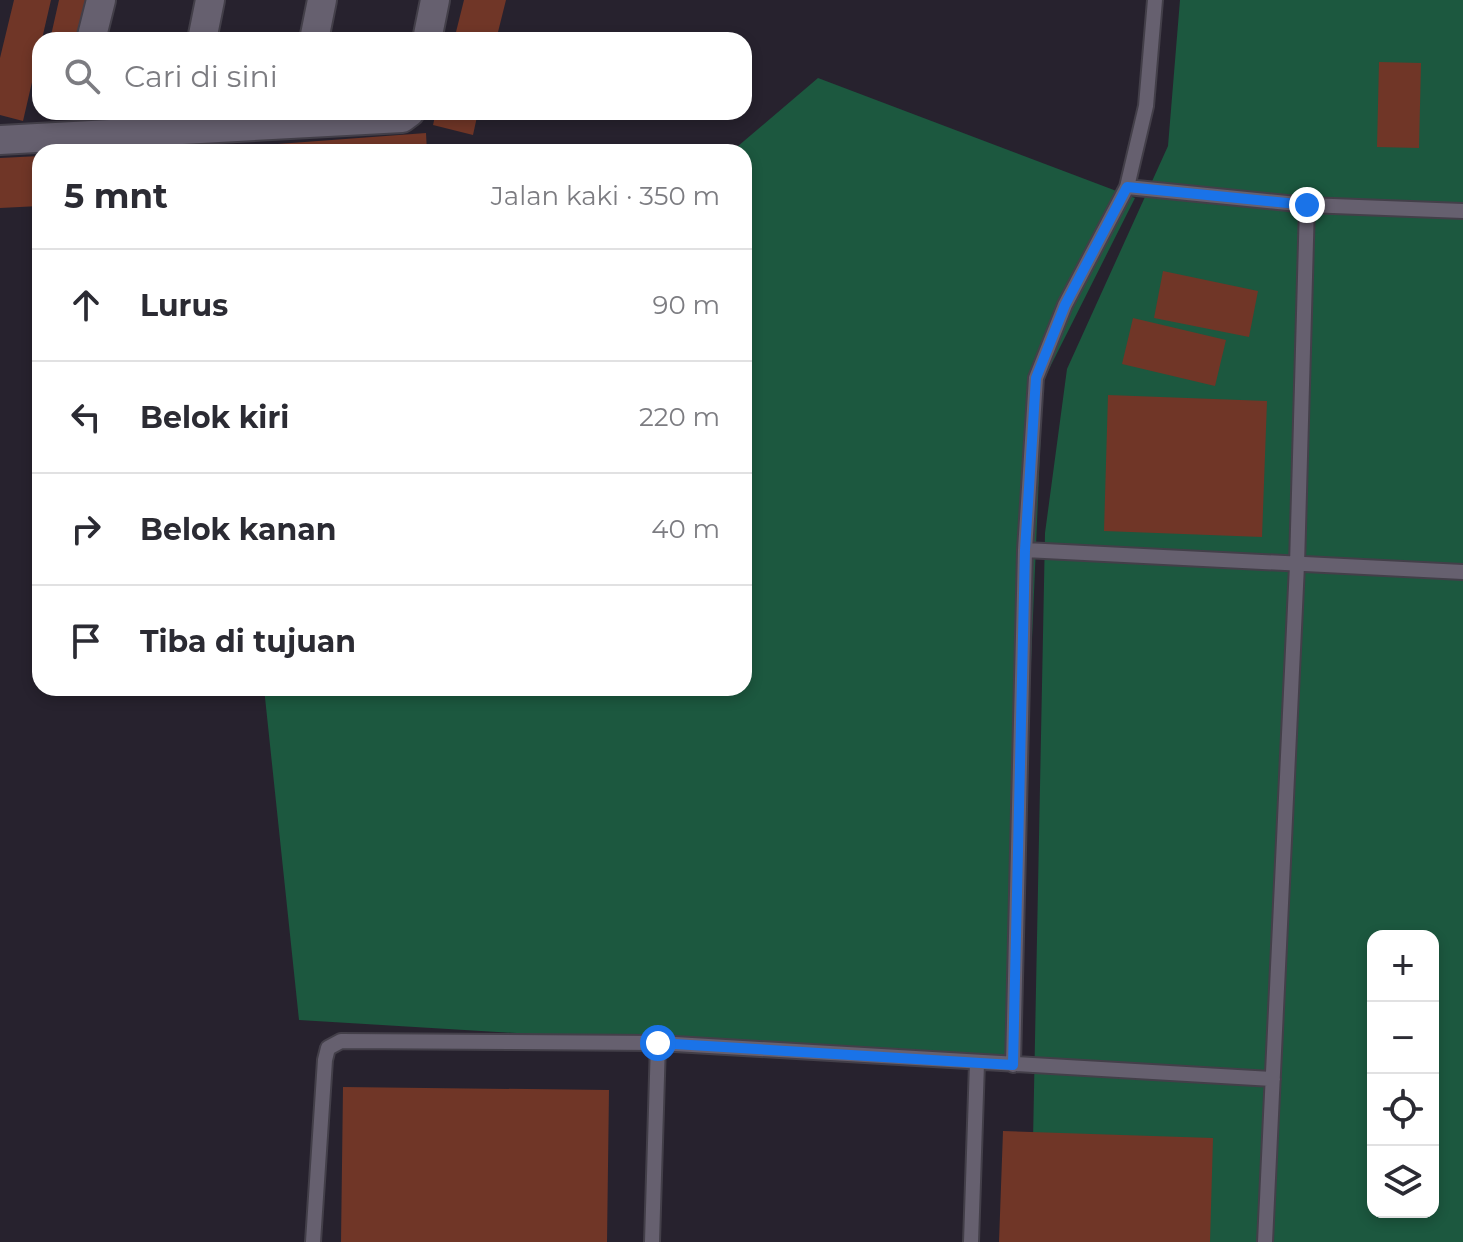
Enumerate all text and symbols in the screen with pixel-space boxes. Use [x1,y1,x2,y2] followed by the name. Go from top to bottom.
[32,32,752,120] search box
[60,54,104,98] icon: search
[124,58,278,95] text: Cari di sini
[64,175,168,217] text: 5 mnt
[491,180,720,212] text: Jalan kaki · 350 m
[1289,187,1325,223] route end
[64,283,108,327] icon: ahead
[140,287,228,324] text: Lurus
[653,289,720,321] text: 90 m
[64,395,108,439] icon: left
[140,399,289,436] text: Belok kiri
[639,401,720,433] text: 220 m
[64,507,108,551] icon: right
[140,511,337,548] text: Belok kanan
[651,513,720,545] text: 40 m
[64,619,108,663] icon: arrive
[140,623,356,660] text: Tiba di tujuan
[1367,930,1439,1218] map controls
[1367,930,1439,1002] button: +
[1367,1002,1439,1074] button: −
[640,1025,676,1061] route start
[1367,1074,1439,1146] button: locate
[1367,1146,1439,1218] button: layers

